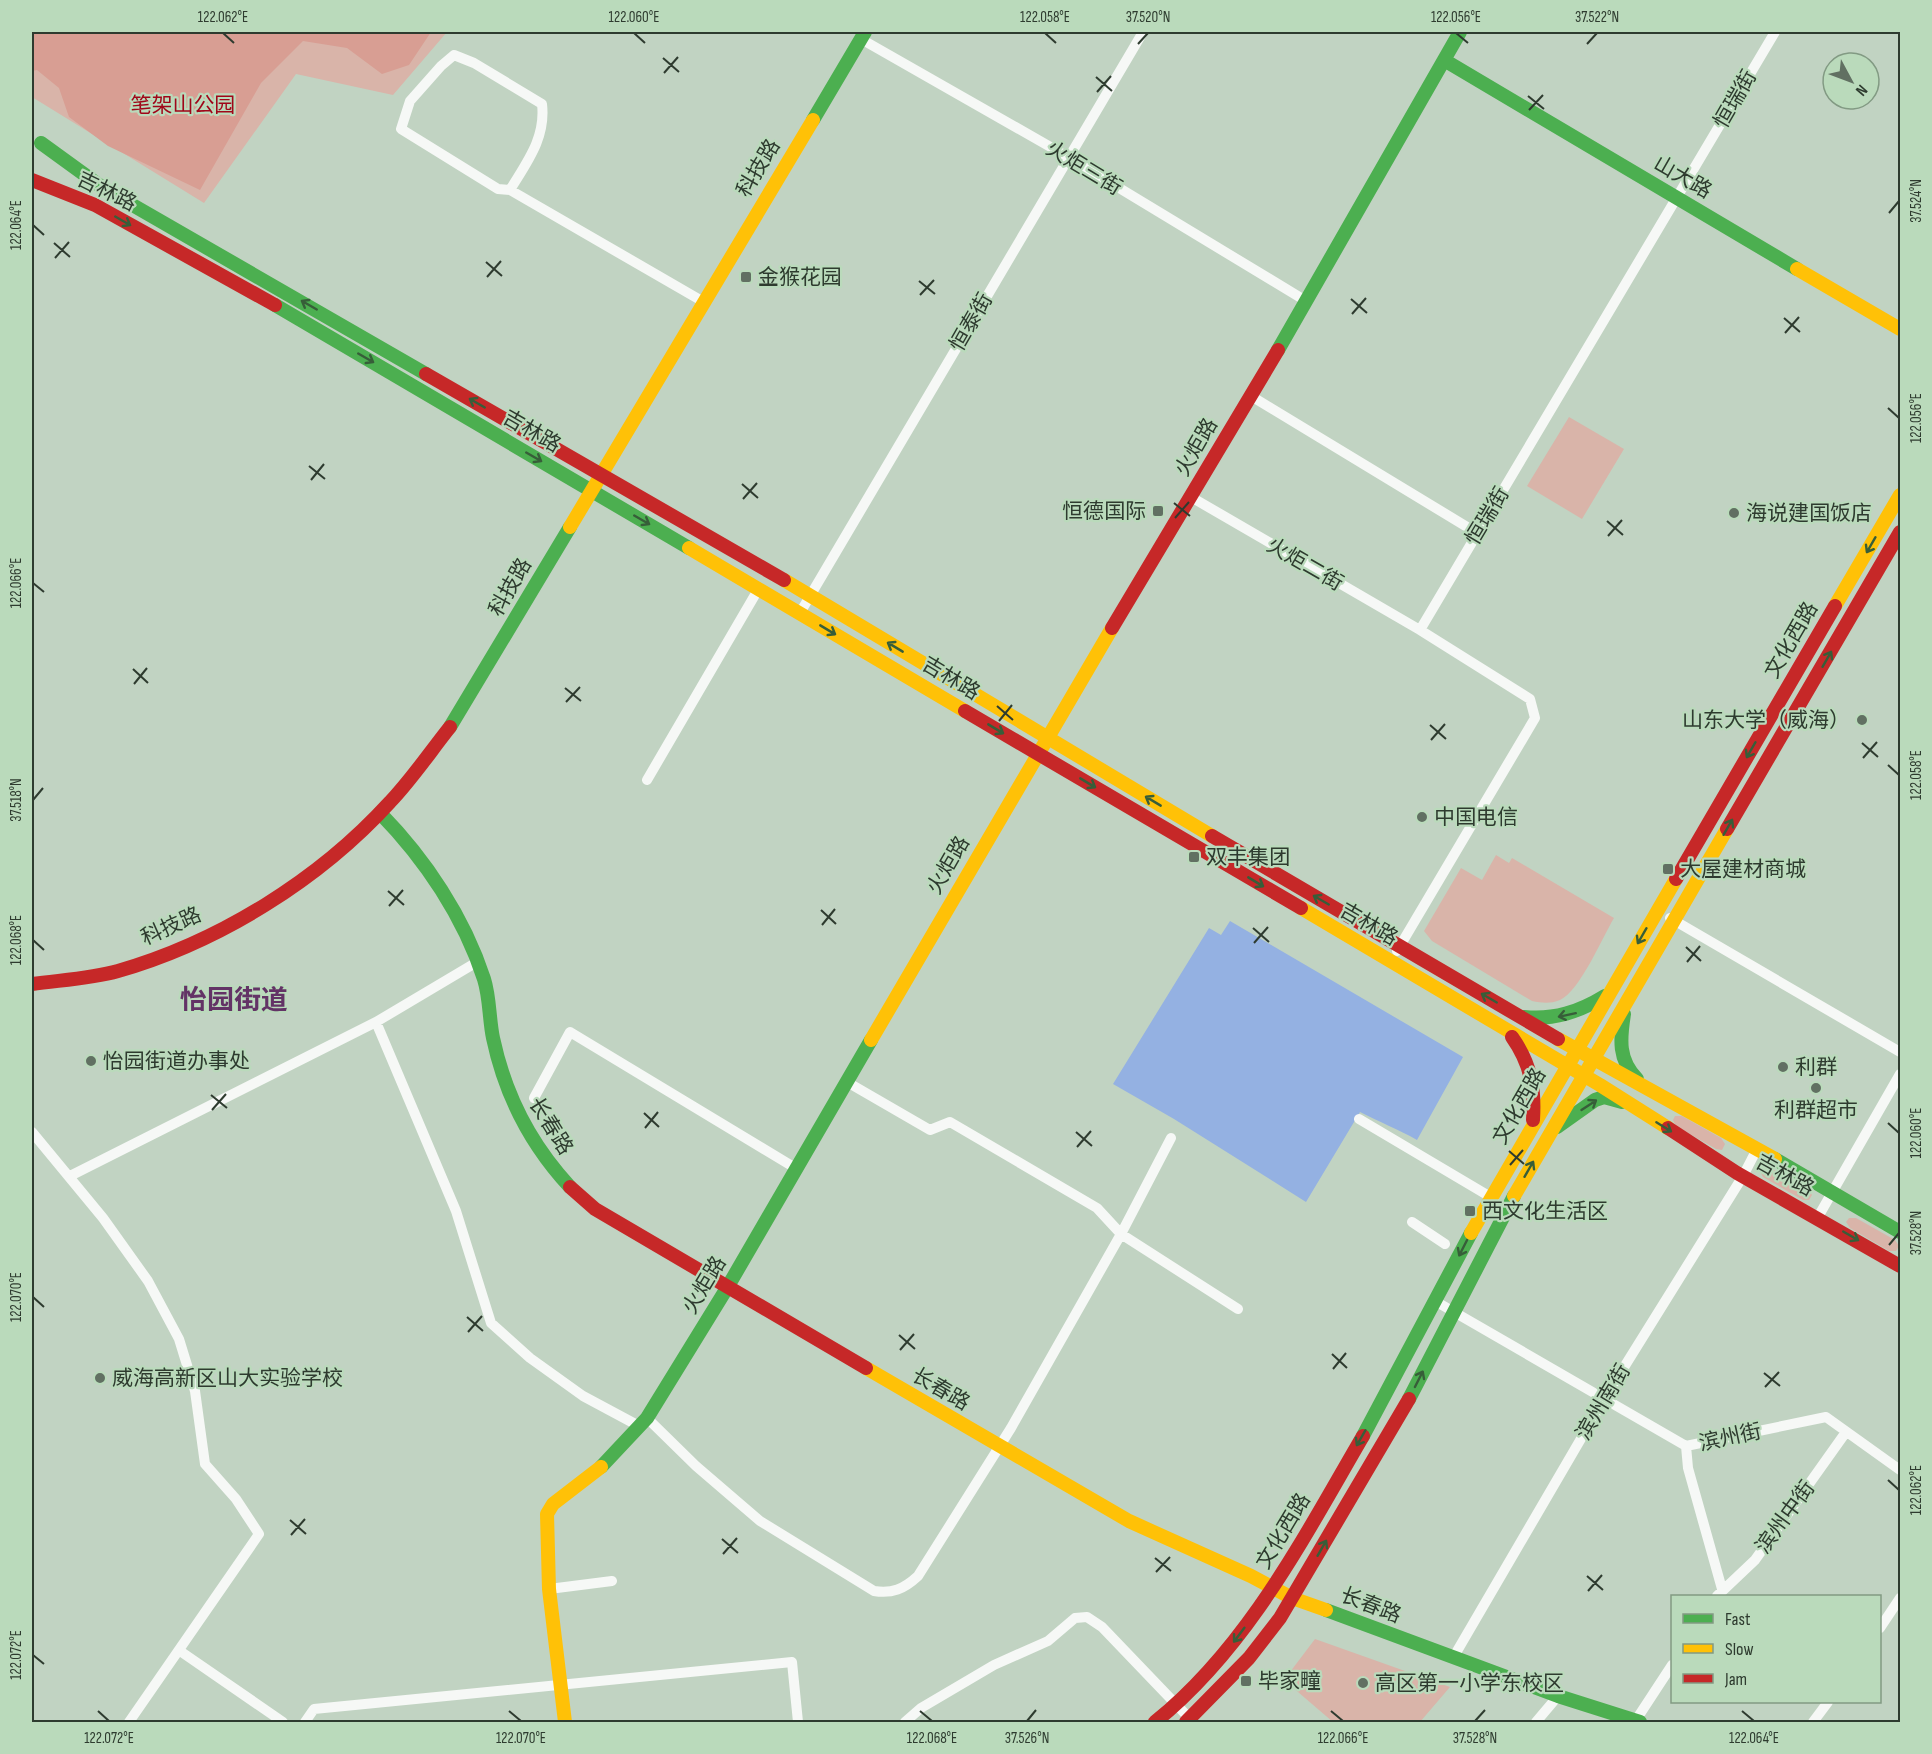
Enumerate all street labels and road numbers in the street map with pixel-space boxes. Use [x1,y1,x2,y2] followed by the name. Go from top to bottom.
[1709,66,1762,133] street label: 恒瑞街
[731,135,785,202] street label: 科技路
[1041,136,1126,201] street label: 火炬三街
[1649,151,1716,204] street label: 山大路
[73,166,141,216] street label: 吉林路
[945,289,998,356] street label: 恒泰街
[498,405,565,458] street label: 吉林路
[1170,414,1223,481] street label: 火炬路
[1460,483,1514,550] street label: 恒瑞街
[1262,533,1347,596] street label: 火炬二街
[484,554,537,621] street label: 科技路
[1760,598,1823,683] street label: 文化西路
[917,651,984,705] street label: 吉林路
[922,832,975,899] street label: 火炬路
[1335,898,1402,951] street label: 吉林路
[137,902,205,951] street label: 科技路
[1488,1064,1551,1149] street label: 文化西路
[523,1093,578,1160] street label: 长春路
[1751,1149,1818,1202] street label: 吉林路
[677,1252,731,1319] street label: 火炬路
[1571,1360,1636,1445] street label: 滨州南街
[907,1363,974,1416] street label: 长春路
[1697,1419,1764,1456] street label: 滨州街
[1751,1476,1820,1559] street label: 滨州中街
[1251,1489,1316,1574] street label: 文化西路
[1337,1583,1405,1628] street label: 长春路

